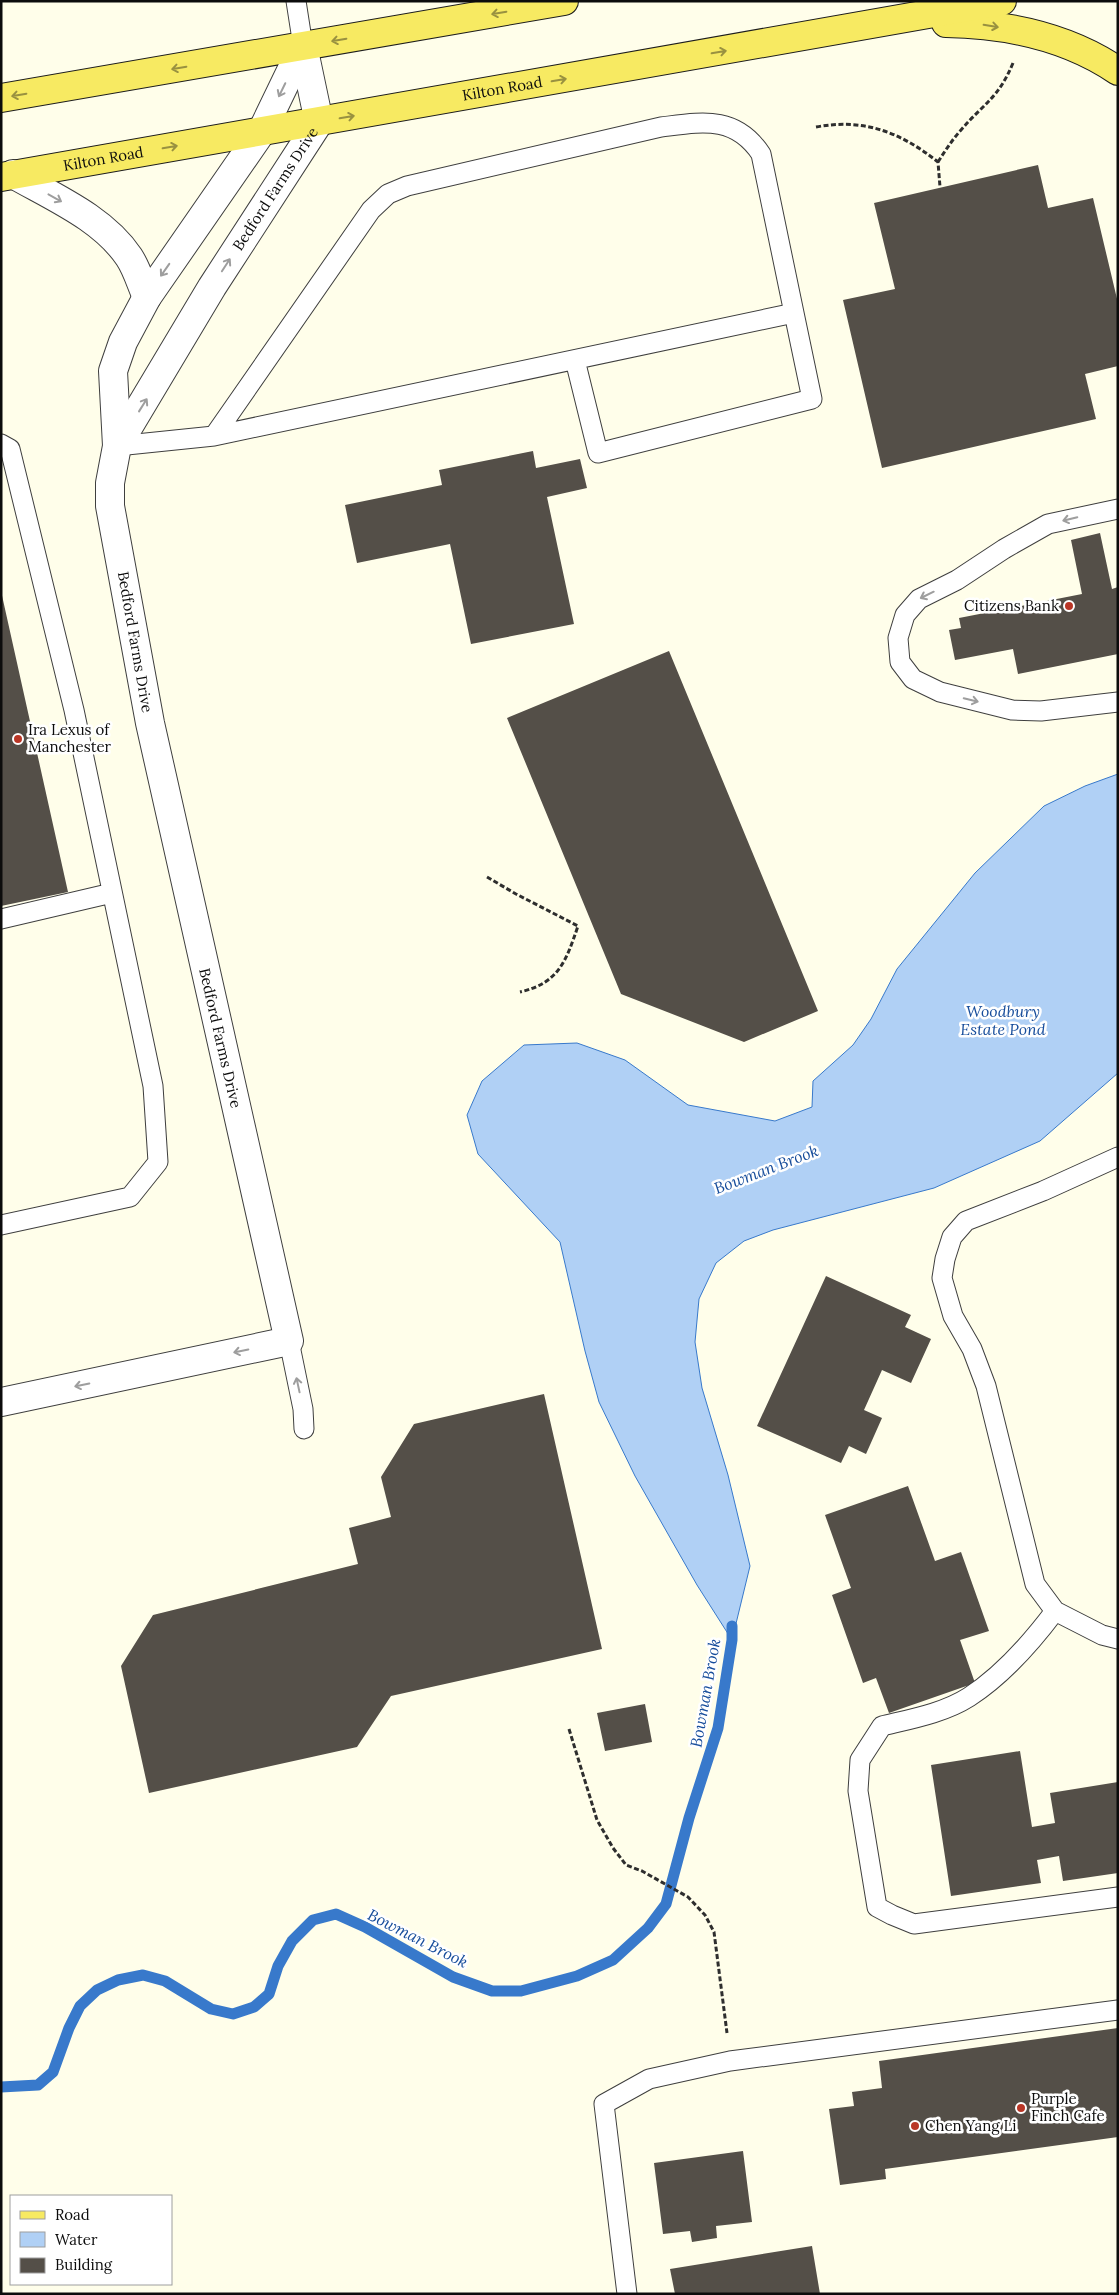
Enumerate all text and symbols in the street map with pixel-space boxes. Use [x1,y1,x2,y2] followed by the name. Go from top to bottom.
[491,8,507,18] one-way arrow
[983,21,999,31] one-way arrow
[331,36,347,46] one-way arrow
[711,47,727,57] one-way arrow
[171,63,187,73] one-way arrow
[461,72,544,105] street label: Kilton Road
[551,74,567,84] one-way arrow
[277,82,286,97] one-way arrow
[11,91,27,101] one-way arrow
[339,111,355,121] one-way arrow
[228,123,322,254] street label: Bedford Farms Drive
[62,142,145,175] street label: Kilton Road
[162,142,178,152] one-way arrow
[48,194,62,204] one-way arrow
[221,259,231,273] one-way arrow
[160,263,170,277] one-way arrow
[138,398,149,412] one-way arrow
[1063,515,1079,524] one-way arrow
[114,570,157,714] street label: Bedford Farms Drive
[920,590,935,600] one-way arrow
[964,596,1059,615] place label: Citizens Bank
[1063,600,1075,612] marker: Citizens Bank
[963,696,979,705] one-way arrow
[28,720,112,756] place label: Ira Lexus of Manchester
[12,733,24,745] marker: Ira Lexus of Manchester
[195,966,246,1110] street label: Bedford Farms Drive
[960,1001,1046,1039] water label: Woodbury Estate Pond
[711,1140,821,1198] water label: Bowman Brook
[233,1347,249,1356] one-way arrow
[293,1377,302,1393] one-way arrow
[75,1381,91,1390] one-way arrow
[686,1637,724,1749] water label: Bowman Brook
[364,1904,472,1972] water label: Bowman Brook
[1031,2089,1105,2125] place label: Purple Finch Cafe
[1015,2102,1027,2114] marker: Purple Finch Cafe
[925,2116,1016,2135] place label: Chen Yang Li
[909,2120,921,2132] marker: Chen Yang Li
[10,2195,172,2285] legend
[55,2205,90,2224] text: Road
[55,2230,98,2249] text: Water
[55,2255,113,2274] text: Building

